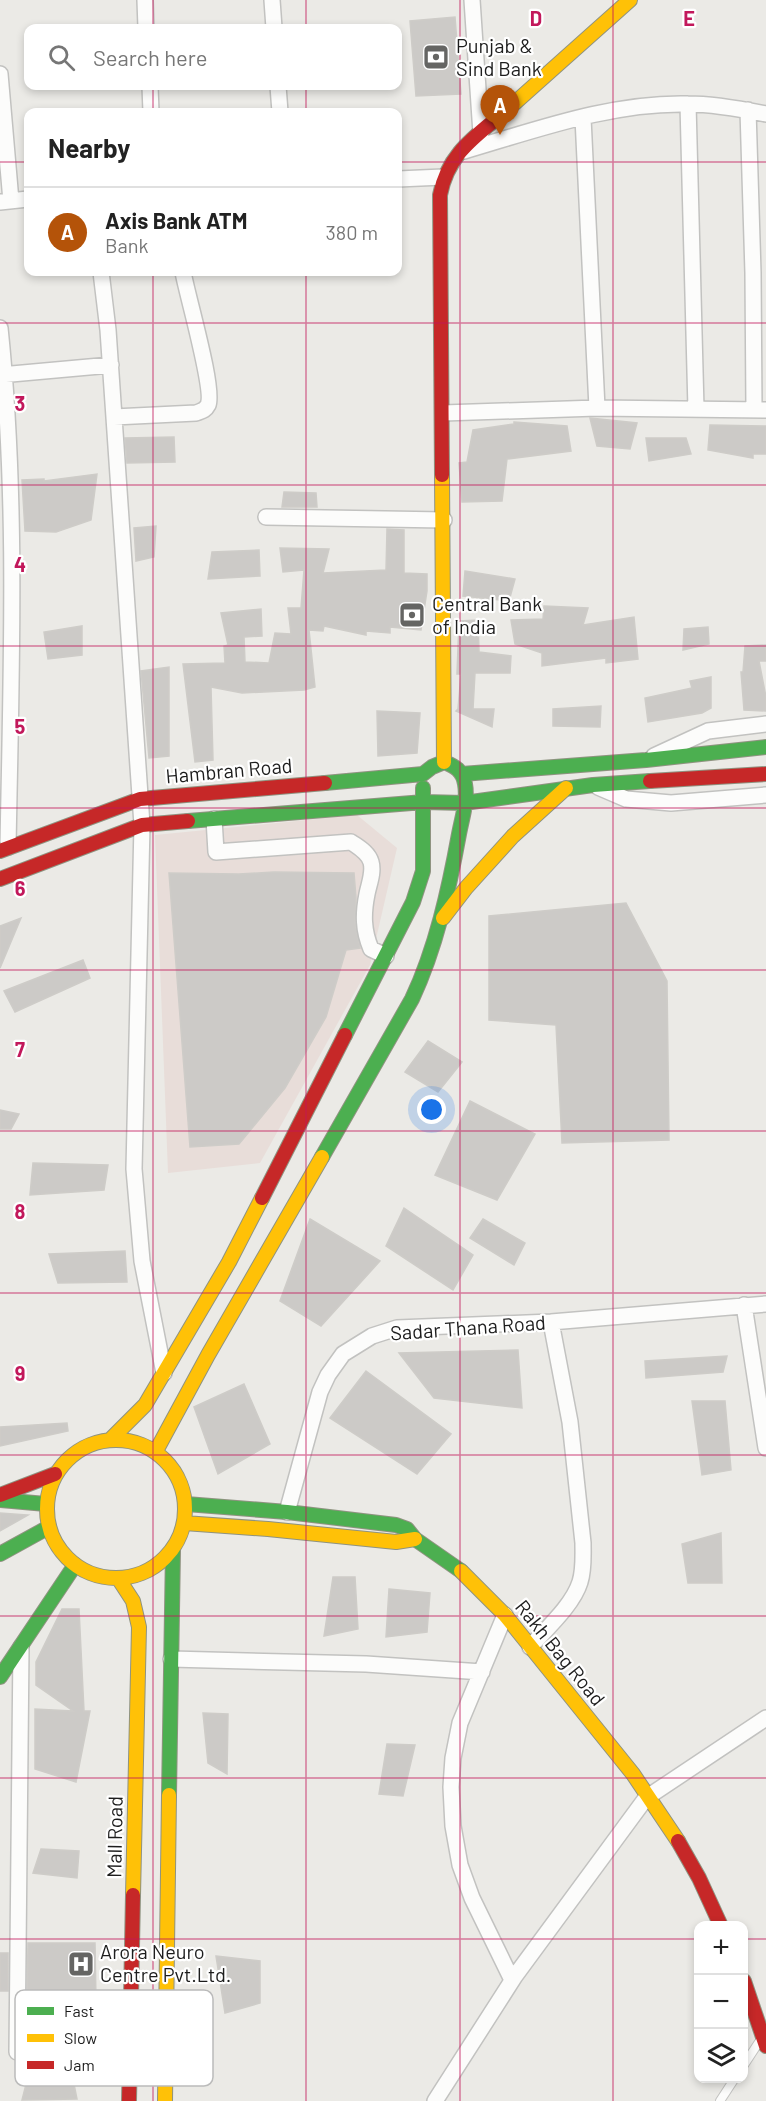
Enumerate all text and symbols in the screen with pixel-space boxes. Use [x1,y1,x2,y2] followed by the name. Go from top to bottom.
[530,6,542,30] text: D
[683,6,695,30] text: E
[24,24,402,90] search box
[456,33,542,80] place label: Punjab & Sind Bank
[45,41,78,74] icon: search
[421,42,451,72] bank icon: Punjab & Sind Bank
[93,44,207,70] text: Search here
[480,86,520,135] pin: A
[48,132,130,163] text: Nearby
[105,207,247,233] text: Axis Bank ATM
[61,220,74,244] text: A
[325,220,378,244] text: 380 m
[105,233,148,257] text: Bank
[15,391,25,415] text: 3
[14,552,26,576] text: 4
[432,591,542,638] place label: Central Bank of India
[397,600,427,630] bank icon: Central Bank of India
[15,714,26,738] text: 5
[165,753,293,788] street label: Hambran Road
[15,876,26,900] text: 6
[15,1037,25,1061] text: 7
[417,1095,446,1124] your location
[15,1199,26,1223] text: 8
[389,1310,547,1344] street label: Sadar Thana Road
[15,1361,25,1385] text: 9
[511,1595,611,1710] street label: Rakh Bag Road
[101,1796,127,1878] street label: Mall Road
[694,1921,748,2083] map controls
[694,1921,748,1975] button: +
[100,1939,231,1986] place label: Arora Neuro Centre Pvt.Ltd.
[66,1949,96,1979] hospital icon: Arora Neuro Centre Pvt.Ltd.
[694,1975,748,2029] button: −
[15,1990,213,2086] legend
[64,2001,94,2020] text: Fast
[64,2028,97,2047] text: Slow
[694,2029,748,2083] button: layers
[64,2055,95,2074] text: Jam

